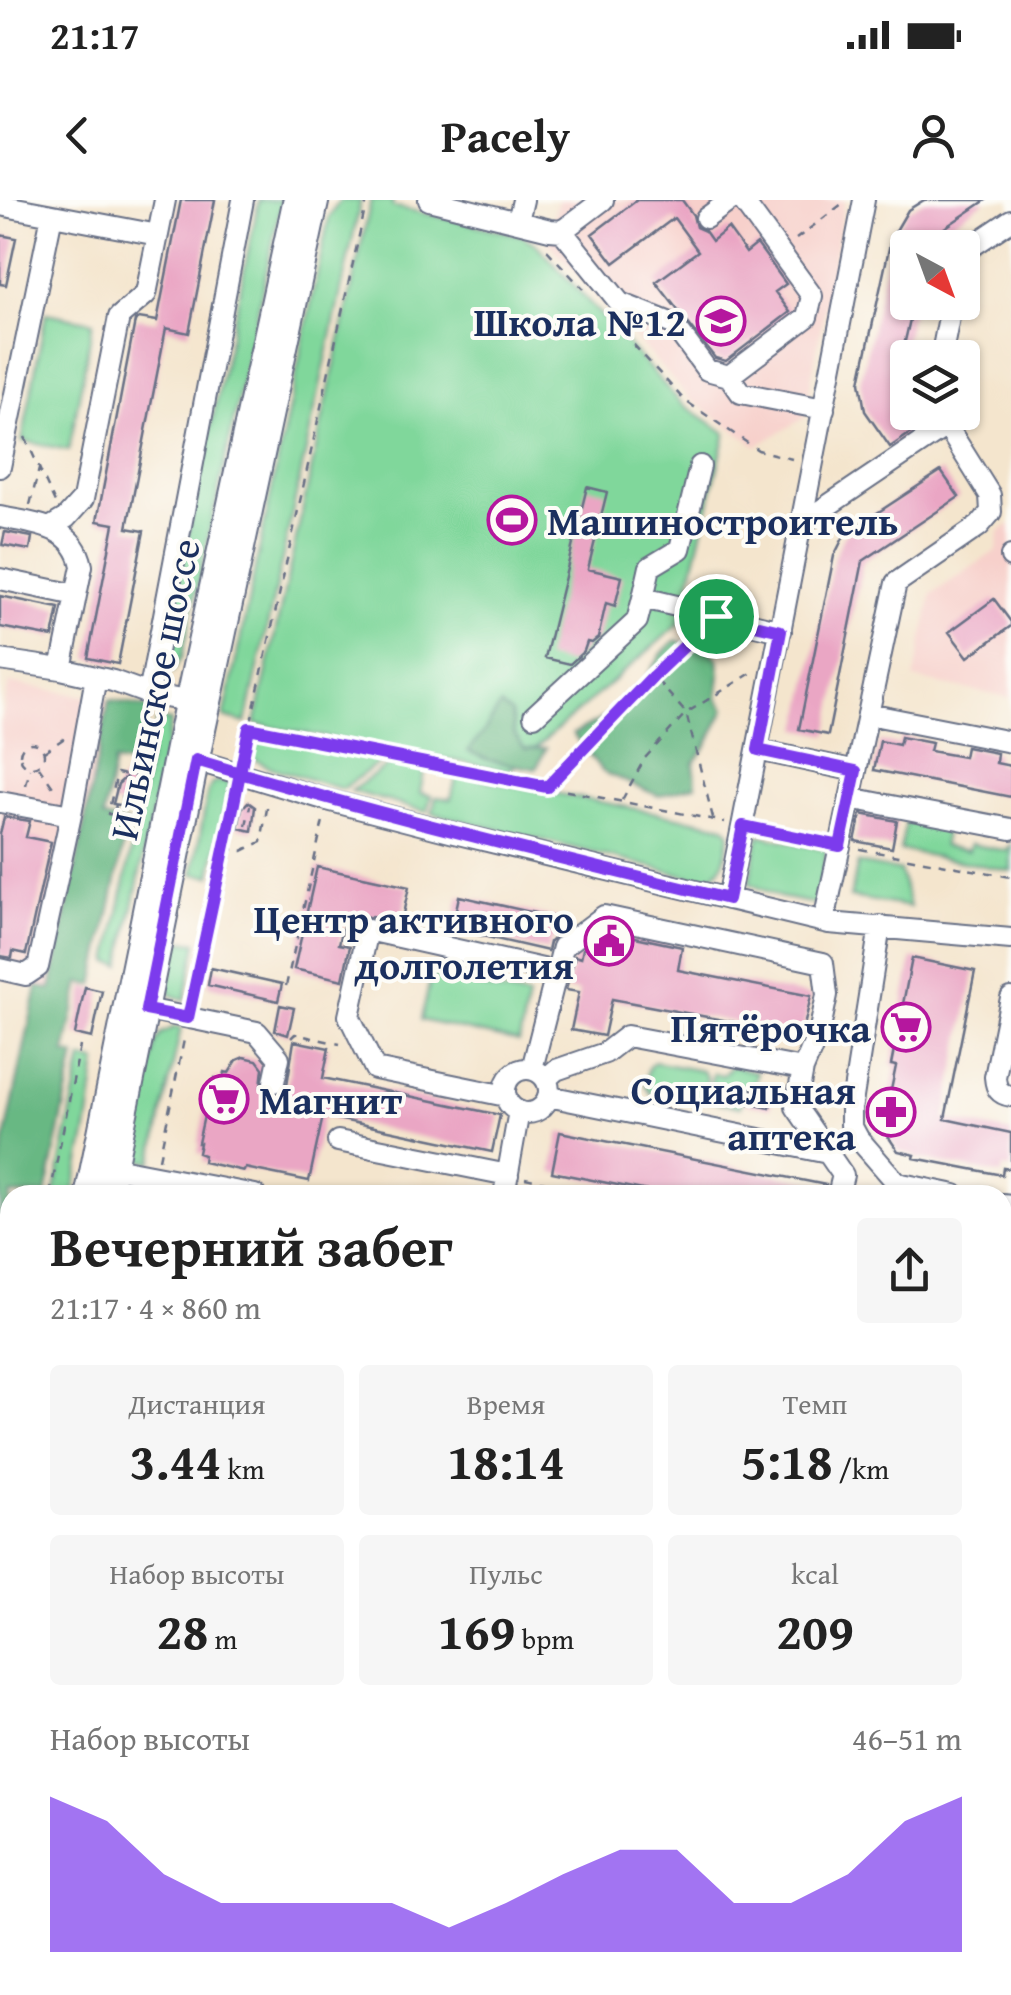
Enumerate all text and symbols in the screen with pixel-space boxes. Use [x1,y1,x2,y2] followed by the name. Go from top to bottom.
[50,7,140,63] text: 21:17
[441,103,570,168] text: Pacely
[50,108,105,163] icon: back
[906,108,961,163] icon: person
[890,230,980,320] north arrow
[890,230,980,430] map controls
[474,292,686,351] place label: Школа №12
[695,295,747,347] school or university icon: Школа №12
[890,340,980,430] button: layers
[547,491,899,550] place label: Машиностроитель
[486,494,538,546] sports icon: Машиностроитель
[93,533,215,845] street label: Ильинское шоссе
[674,574,759,659] pin
[689,589,744,644] icon: arrive
[253,889,574,994] place label: Центр активного долголетия
[583,915,635,967] public building icon: Центр активного долголетия
[670,998,871,1057] place label: Пятёрочка
[880,1001,932,1053] supermarket icon: Пятёрочка
[631,1060,856,1165] place label: Социальная аптека
[259,1070,403,1129] place label: Магнит
[198,1073,250,1125] supermarket icon: Магнит
[865,1086,917,1138] pharmacy icon: Социальная аптека
[50,1206,453,1286] text: Вечерний забег
[857,1218,962,1323] button: share
[50,1284,261,1331] text: 21:17 · 4 × 860 m
[129,1383,265,1424] text: Дистанция
[467,1383,545,1424] text: Время
[783,1383,847,1424] text: Темп
[129,1424,221,1497] text: 3.44
[447,1424,565,1497] text: 18:14
[741,1424,833,1497] text: 5:18
[221,1448,265,1489] text: km
[833,1448,889,1489] text: /km
[110,1553,284,1594] text: Набор высоты
[469,1553,543,1594] text: Пульс
[791,1553,839,1594] text: kcal
[157,1594,208,1667] text: 28
[438,1594,516,1667] text: 169
[776,1594,854,1667] text: 209
[208,1618,237,1659] text: m
[516,1618,574,1659] text: bpm
[50,1715,250,1762] text: Набор высоты
[852,1715,962,1762] text: 46–51 m

